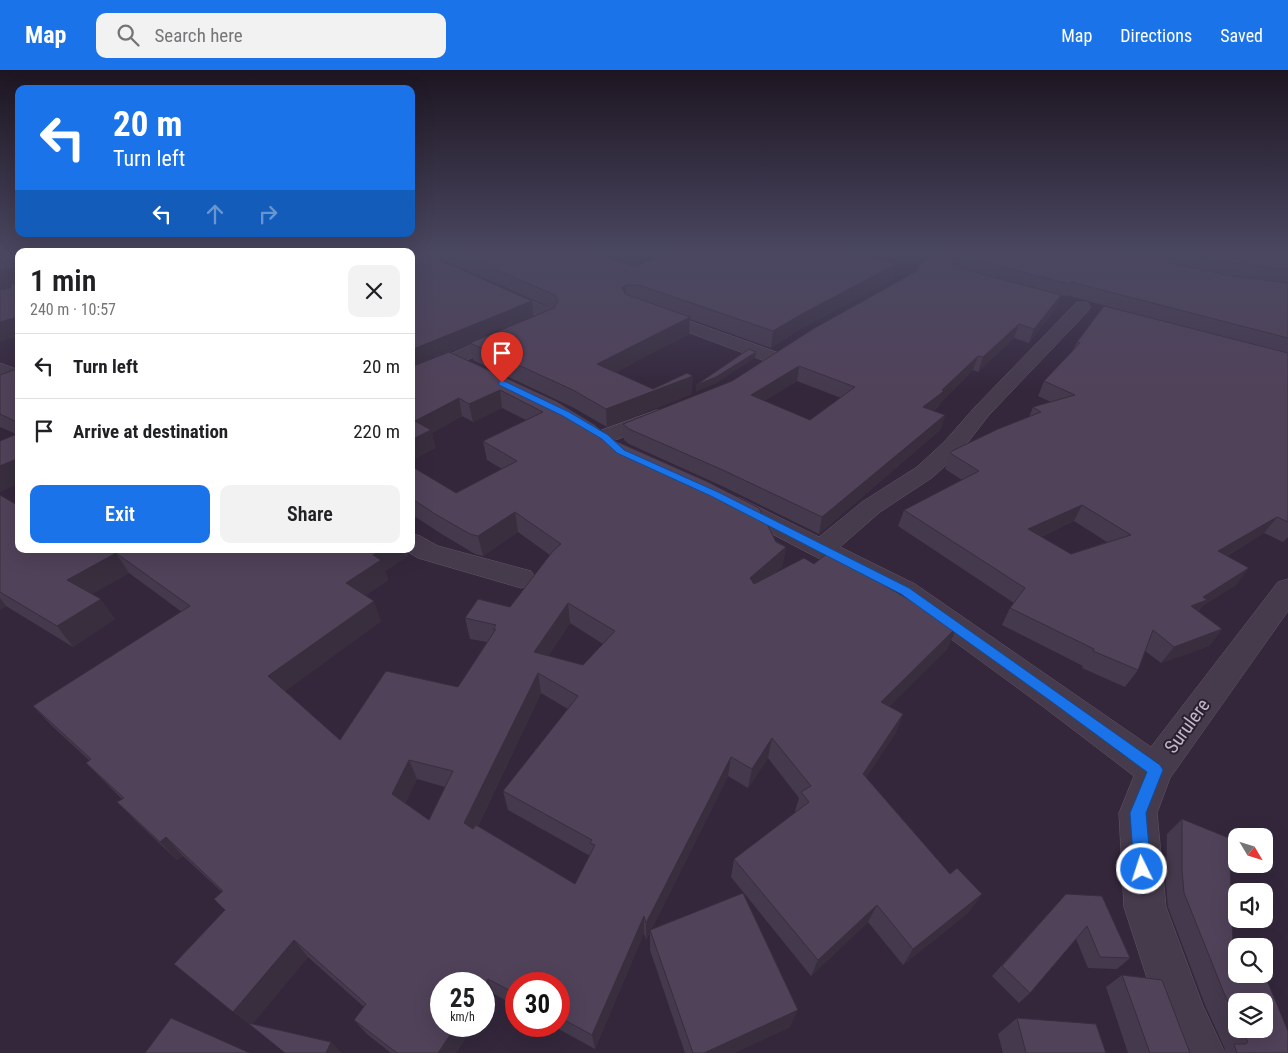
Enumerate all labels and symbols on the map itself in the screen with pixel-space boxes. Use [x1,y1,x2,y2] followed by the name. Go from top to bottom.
[481,332,523,383] pin
[1160,694,1215,758] street label: Surulere
[1228,828,1272,872] north arrow
[1115,842,1167,894] position arrow
[505,972,570,1037] speed limit sign: 30

